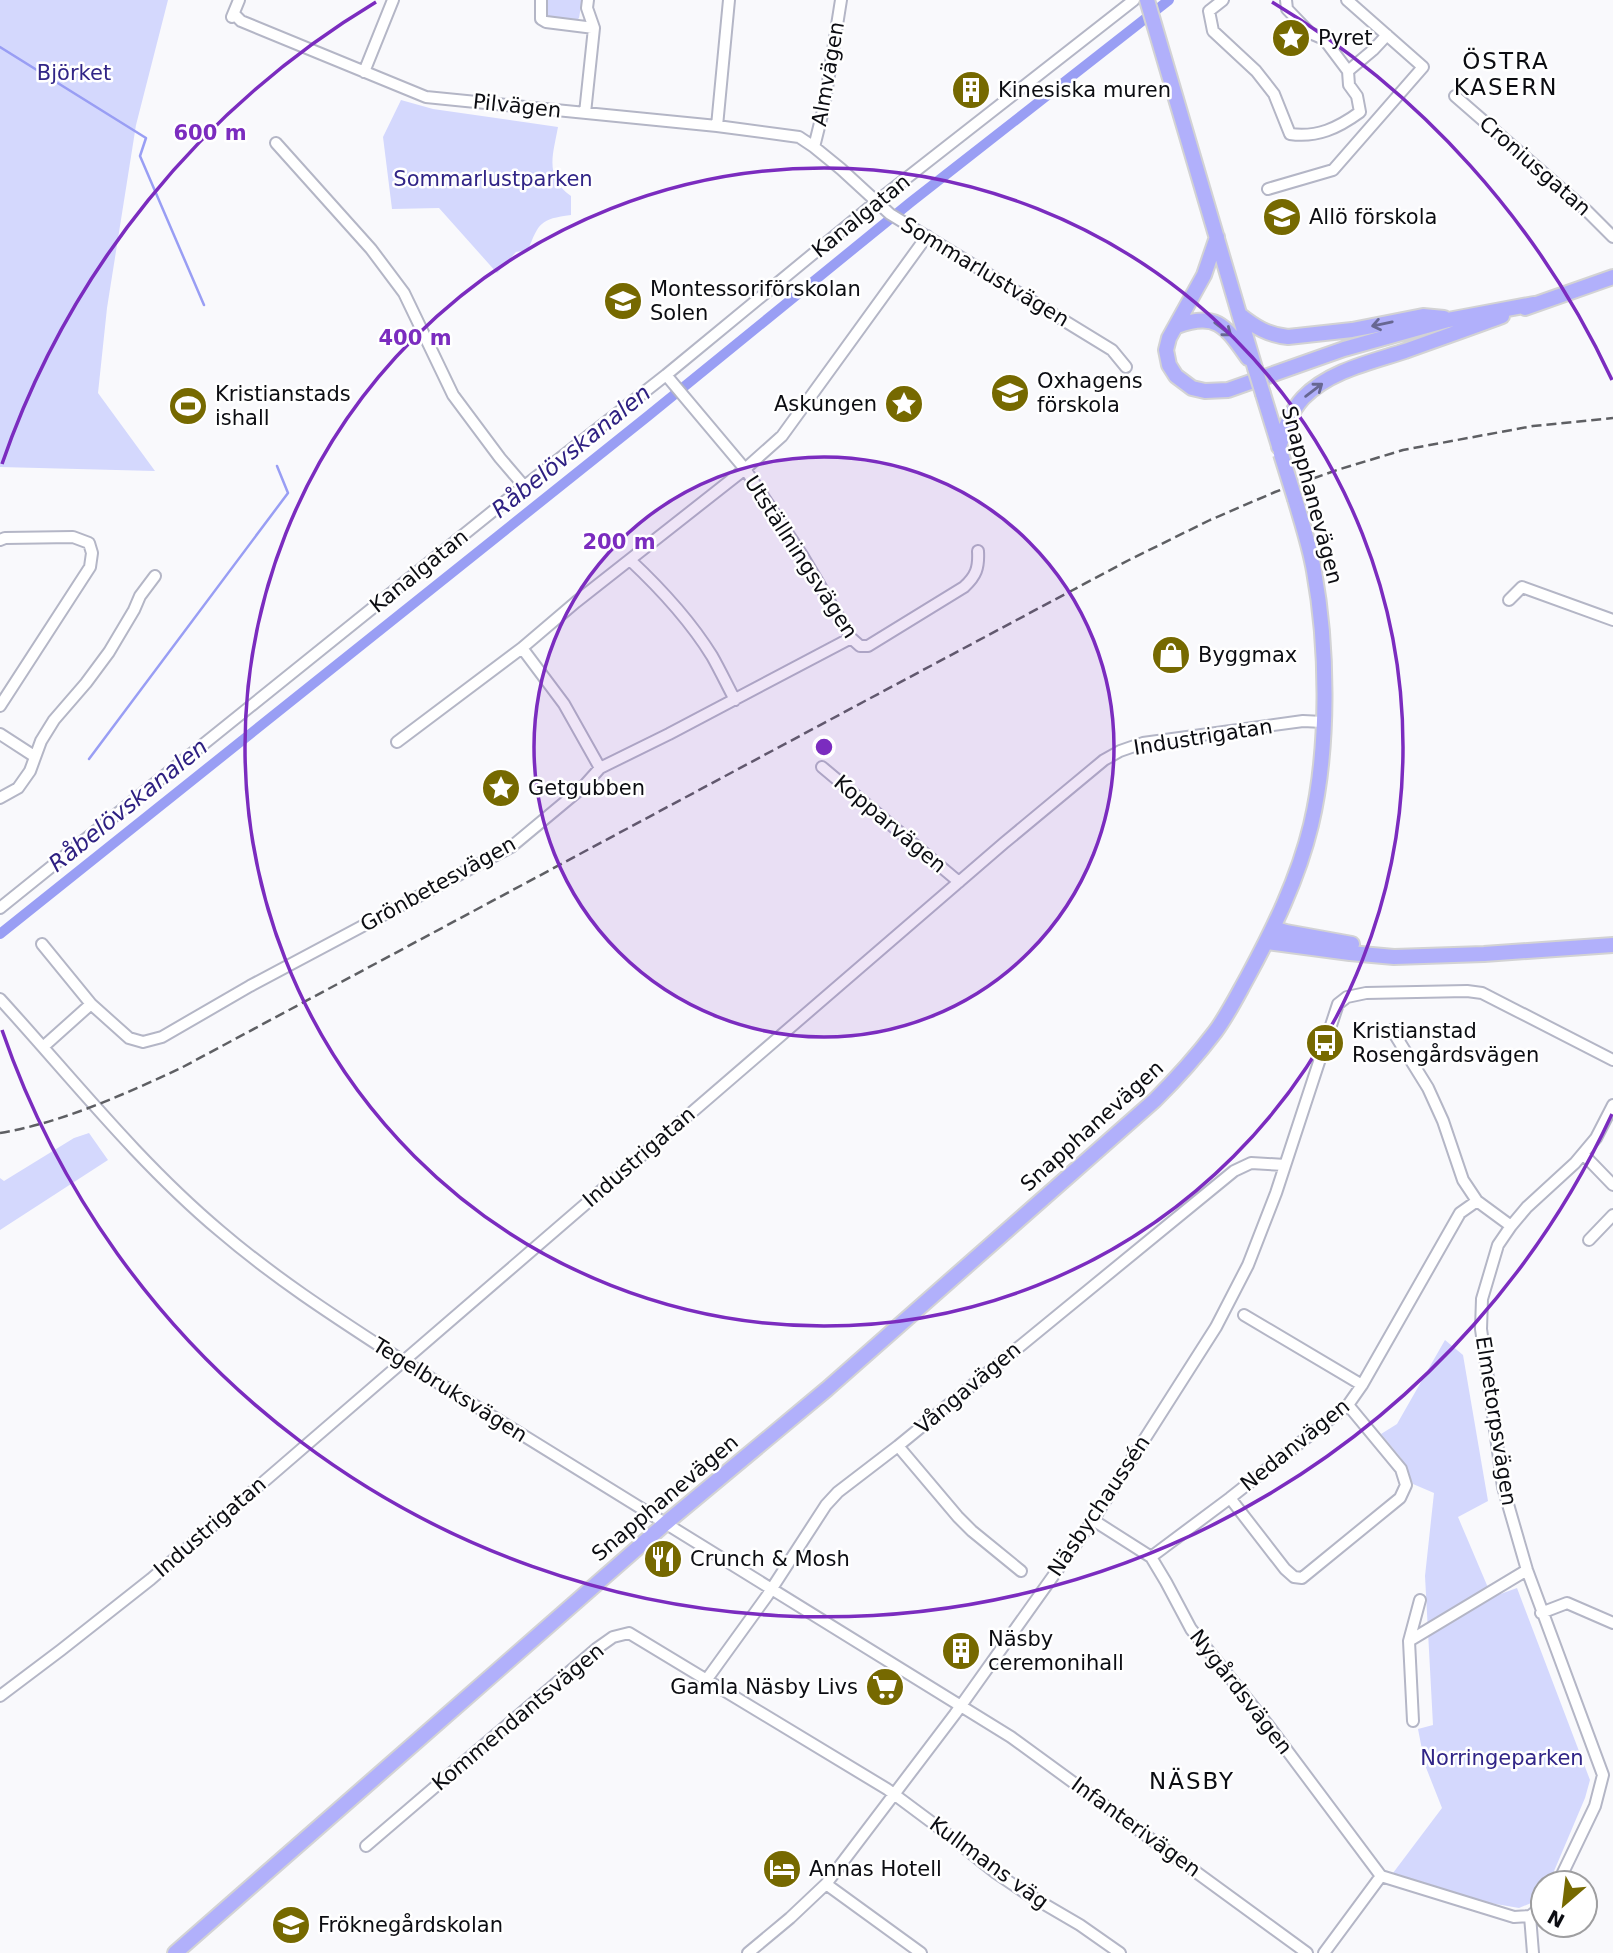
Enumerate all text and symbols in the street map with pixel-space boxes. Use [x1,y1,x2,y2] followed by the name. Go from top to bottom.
[1270,17,1312,59] place icon: Pyret
[807,20,849,128] street label: Almvägen
[1318,26,1372,50] place label: Pyret
[1454,47,1558,100] district label: ÖSTRA KASERN
[37,61,111,85] park label: Björket
[950,69,992,111] building icon: Kinesiska muren
[998,78,1171,102] place label: Kinesiska muren
[472,89,562,123] street label: Pilvägen
[1474,111,1596,221] street label: Croniusgatan
[173,121,247,145] text: 600 m
[393,167,593,191] park label: Sommarlustparken
[807,169,915,263] street label: Kanalgatan
[1261,196,1303,238] school or university icon: Allö förskola
[1309,205,1437,229] place label: Allö förskola
[897,212,1073,332] street label: Sommarlustvägen
[650,277,861,325] place label: Montessoriförskolan Solen
[602,280,644,322] school or university icon: Montessoriförskolan Solen
[1371,318,1394,332] one-way arrow
[1214,322,1232,337] one-way arrow
[378,326,452,350] text: 400 m
[1037,369,1143,417] place label: Oxhagens förskola
[989,372,1031,414] school or university icon: Oxhagens förskola
[486,378,655,523] water label: Råbelövskanalen
[215,382,351,430] place label: Kristianstads ishall
[1304,382,1322,397] one-way arrow
[883,383,925,425] place icon: Askungen
[167,385,209,427] sports icon: Kristianstads ishall
[774,392,877,416] place label: Askungen
[1277,403,1347,587] street label: Snapphanevägen
[739,471,863,643] street label: Utställningsvägen
[365,524,473,618] street label: Kanalgatan
[582,530,656,554] text: 200 m
[1150,634,1192,676] shop icon: Byggmax
[1198,643,1297,667] place label: Byggmax
[1132,714,1274,760] street label: Industrigatan
[43,732,212,877] water label: Råbelövskanalen
[812,735,836,759] centre of rings
[480,767,522,809] place icon: Getgubben
[829,770,951,878] street label: Kopparvägen
[528,776,645,800] place label: Getgubben
[356,831,520,937] street label: Grönbetesvägen
[1352,1019,1539,1067] place label: Kristianstad Rosengårdsvägen
[1304,1022,1346,1064] bus stop icon: Kristianstad Rosengårdsvägen
[1016,1056,1168,1196] street label: Snapphanevägen
[578,1102,700,1212] street label: Industrigatan
[368,1332,532,1447] street label: Tegelbruksvägen
[1471,1335,1521,1507] street label: Elmetorpsvägen
[910,1336,1025,1439] street label: Vångavägen
[1236,1394,1354,1496] street label: Nedanvägen
[587,1430,743,1566] street label: Snapphanevägen
[1043,1431,1155,1581] street label: Näsbychaussén
[149,1472,271,1582] street label: Industrigatan
[642,1538,684,1580] restaurant icon: Crunch & Mosh
[690,1547,850,1571] place label: Crunch & Mosh
[1185,1624,1298,1759] street label: Nygårdsvägen
[988,1627,1124,1675] place label: Näsby ceremonihall
[940,1630,982,1672] building icon: Näsby ceremonihall
[427,1638,609,1796] street label: Kommendantsvägen
[864,1666,906,1708] supermarket icon: Gamla Näsby Livs
[670,1675,858,1699] place label: Gamla Näsby Livs
[1420,1746,1584,1770] park label: Norringeparken
[1149,1767,1235,1794] district label: NÄSBY
[1067,1772,1205,1882] street label: Infanterivägen
[925,1812,1053,1914] street label: Kullmans väg
[761,1848,803,1890] hotel icon: Annas Hotell
[809,1857,942,1881] place label: Annas Hotell
[1529,1869,1599,1939] north arrow
[270,1904,312,1946] school or university icon: Fröknegårdskolan
[1544,1906,1568,1932] text: N
[318,1912,503,1937] place label: Fröknegårdskolan

